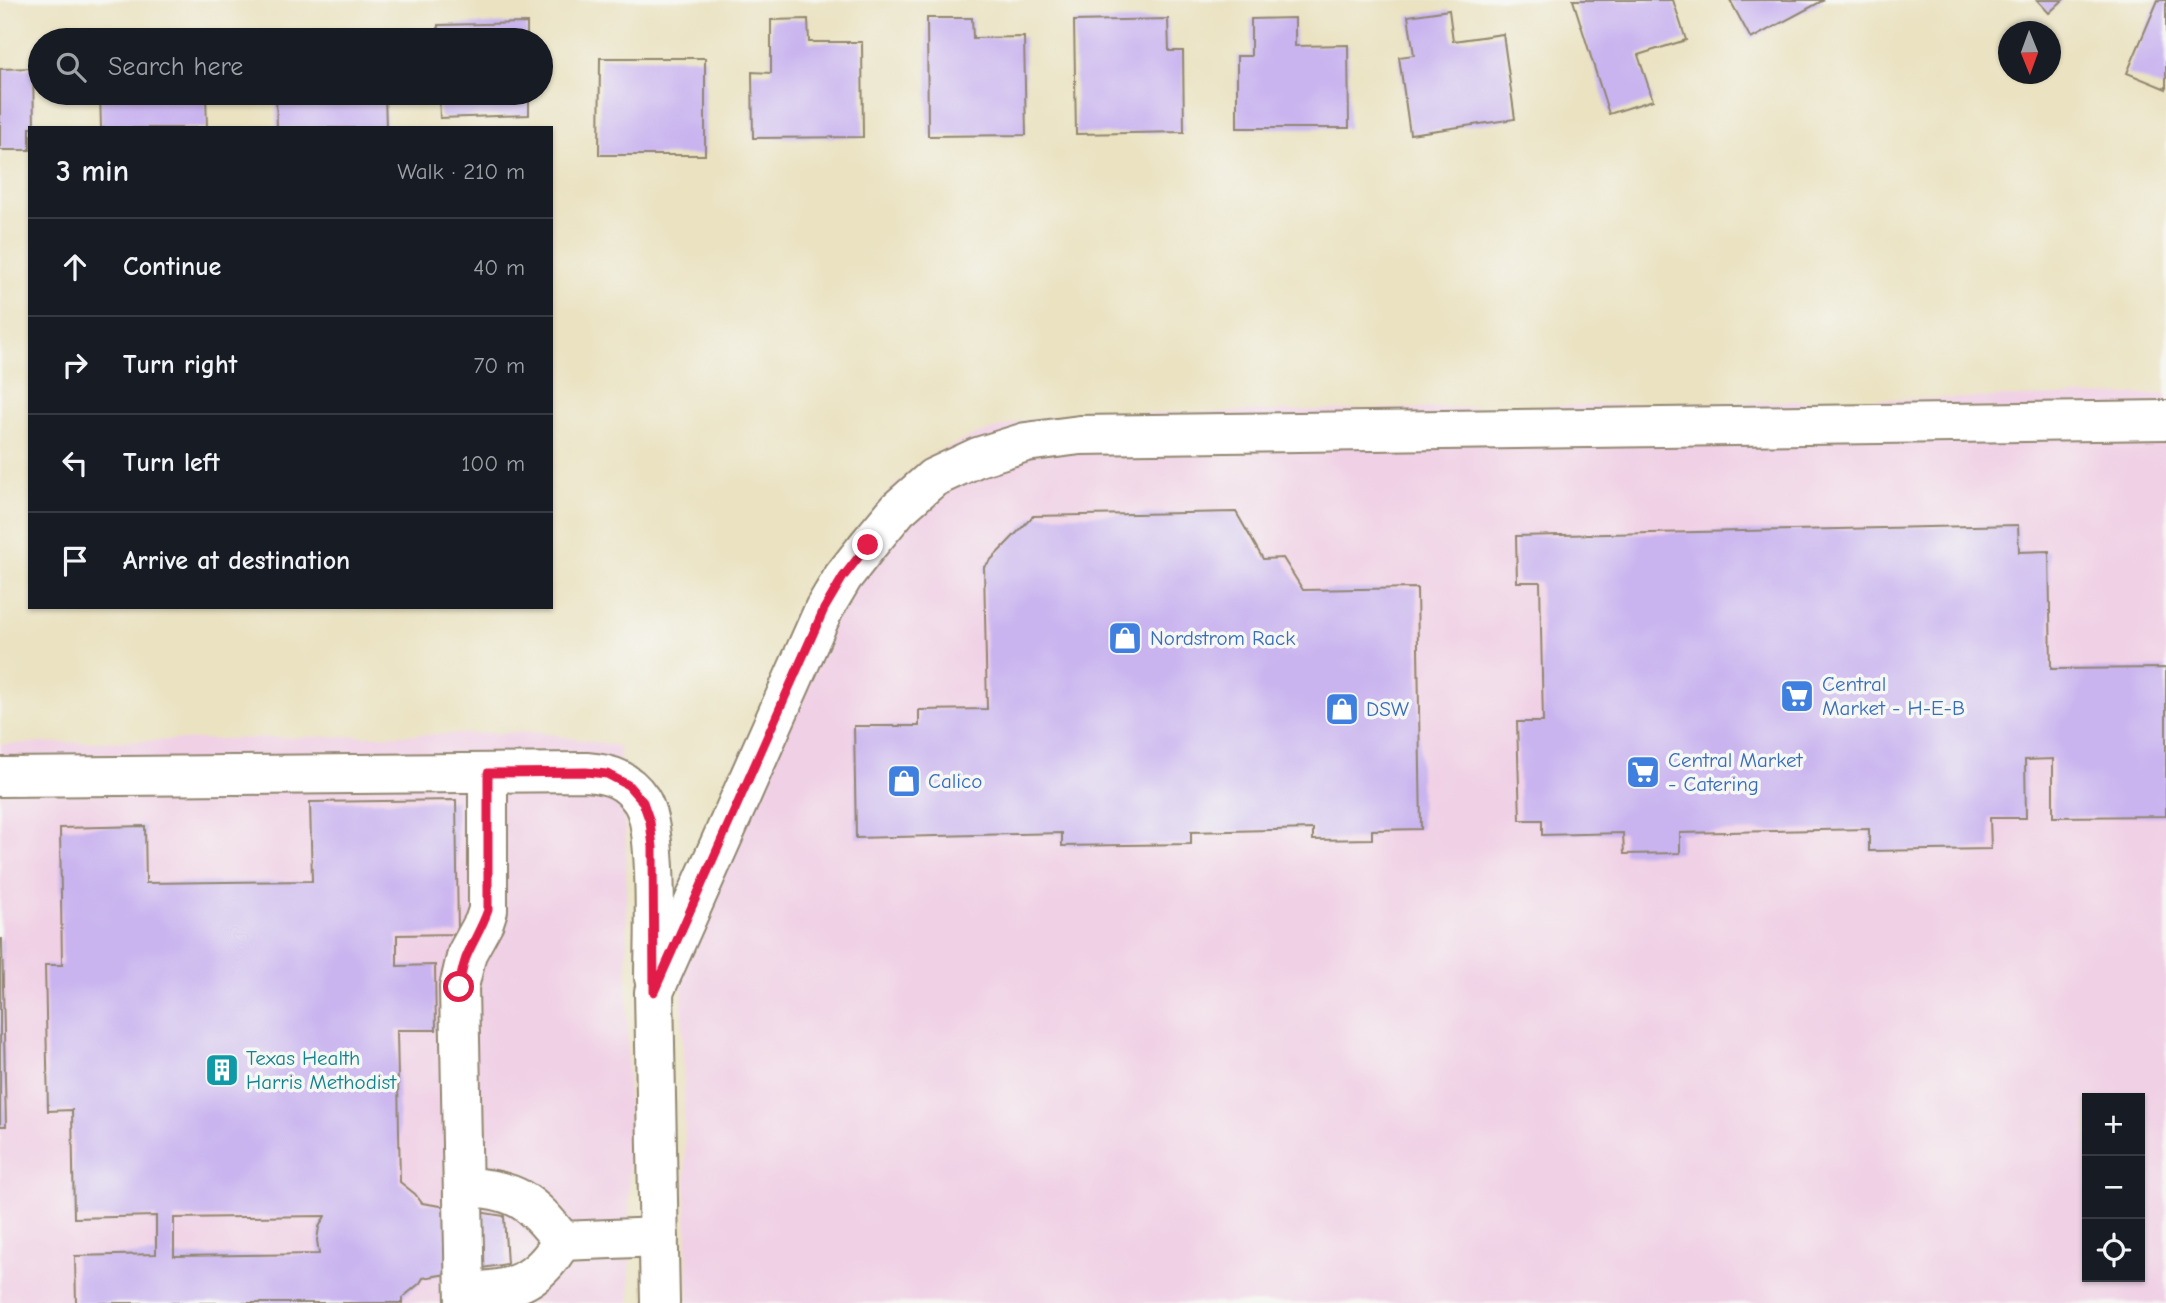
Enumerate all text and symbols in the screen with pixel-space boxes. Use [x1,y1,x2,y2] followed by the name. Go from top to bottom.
[1998,21,2061,84] north arrow
[28,28,553,105] search box
[52,48,90,86] icon: search
[108,52,243,82] text: Search here
[56,154,129,189] text: 3 min
[397,158,525,185] text: Walk · 210 m
[56,248,94,286] icon: ahead
[123,252,221,282] text: Continue
[473,254,525,281] text: 40 m
[56,346,94,384] icon: right
[123,350,237,380] text: Turn right
[473,352,525,379] text: 70 m
[56,444,94,482] icon: left
[123,448,220,478] text: Turn left
[461,450,525,477] text: 100 m
[852,529,883,560] route end
[56,542,94,580] icon: arrive
[123,546,350,576] text: Arrive at destination
[1106,619,1144,657] shop icon: Nordstrom Rack
[1150,626,1295,650] place label: Nordstrom Rack
[1822,672,1965,720] place label: Central Market - H-E-B
[1778,677,1816,715] supermarket icon: Central Market - H-E-B
[1323,690,1361,728] shop icon: DSW
[1366,697,1410,721] place label: DSW
[1668,748,1803,796] place label: Central Market - Catering
[1624,753,1662,791] supermarket icon: Central Market - Catering
[885,762,923,800] shop icon: Calico
[928,769,982,793] place label: Calico
[443,971,474,1002] route start
[246,1046,397,1094] place label: Texas Health Harris Methodist
[203,1051,241,1089] building icon: Texas Health Harris Methodist
[2082,1093,2145,1282] map controls
[2082,1093,2145,1156] button: +
[2082,1156,2145,1219] button: −
[2082,1219,2145,1282] button: locate

